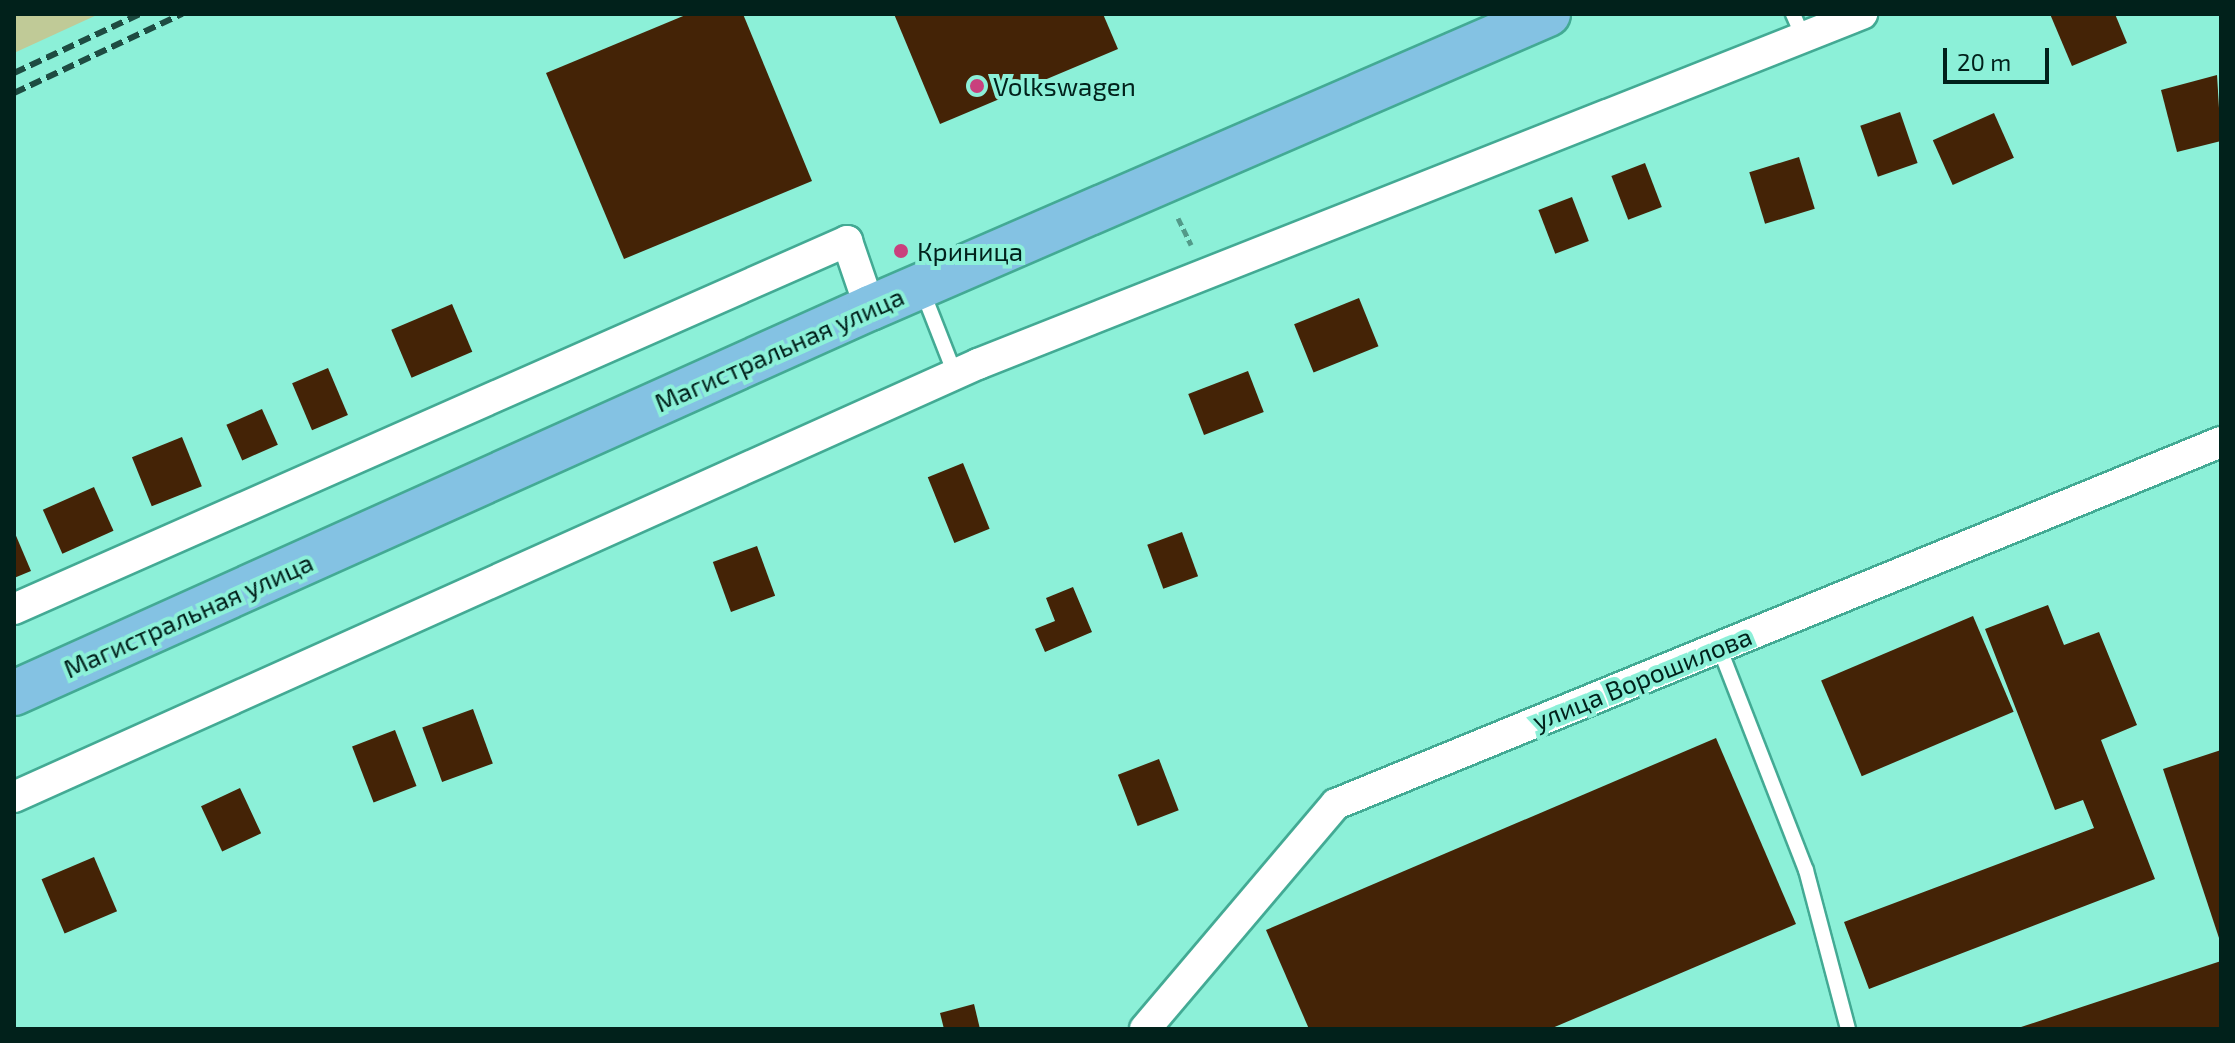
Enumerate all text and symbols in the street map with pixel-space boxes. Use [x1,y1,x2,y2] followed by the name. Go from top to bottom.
[1947,32,2053,82] scale bar
[1957,47,2011,76] text: 20 m
[993,70,1136,102] place label: Volkswagen
[968,77,986,95] marker: Volkswagen
[917,235,1023,267] place label: Криница
[892,242,910,260] marker: Криница
[650,280,908,418] street label: Магистральная улица
[59,546,317,684] street label: Магистральная улица
[1528,620,1756,736] street label: улица Ворошилова

